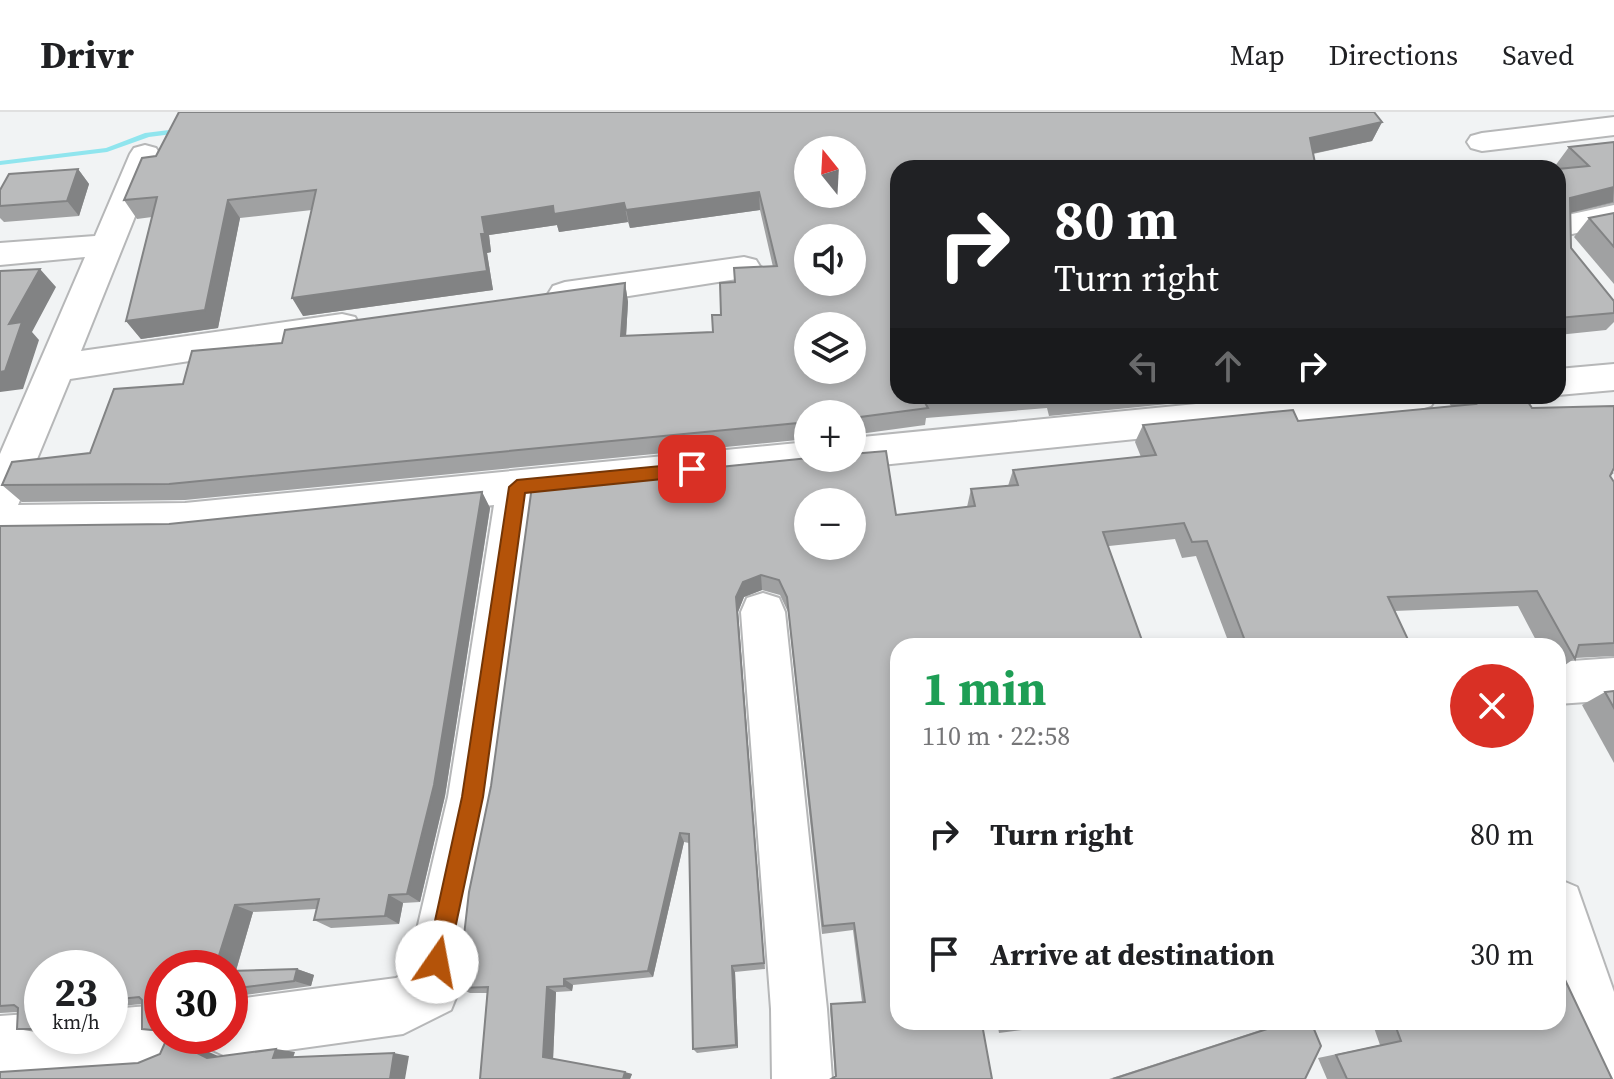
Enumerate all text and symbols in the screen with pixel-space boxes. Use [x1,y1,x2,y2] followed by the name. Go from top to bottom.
[40,29,134,81] text: Drivr
[1230,36,1285,74] text: Map
[1329,36,1458,74] text: Directions
[1502,36,1574,74] text: Saved
[794,136,866,208] north arrow
[794,136,866,560] map controls
[1054,181,1177,258] text: 80 m
[922,192,1026,296] icon: right
[794,224,866,296] button: sound
[1054,254,1219,303] text: Turn right
[794,312,866,384] button: layers
[1122,344,1166,388] icon: left
[1206,344,1250,388] icon: ahead
[1290,344,1334,388] icon: right
[794,400,866,472] button: +
[658,435,726,503] pin
[670,447,714,491] icon: arrive
[794,488,866,560] button: −
[922,655,1047,721] text: 1 min
[1450,664,1534,748] button: close
[922,718,1070,754] text: 110 m · 22:58
[922,812,966,856] icon: right
[990,814,1133,855] text: Turn right
[1470,814,1534,855] text: 80 m
[395,920,479,1004] position arrow
[922,932,966,976] icon: arrive
[990,934,1275,975] text: Arrive at destination
[1470,934,1534,975] text: 30 m
[144,950,248,1054] speed limit sign: 30
[54,965,98,1019] text: 23
[52,1008,100,1036] text: km/h

